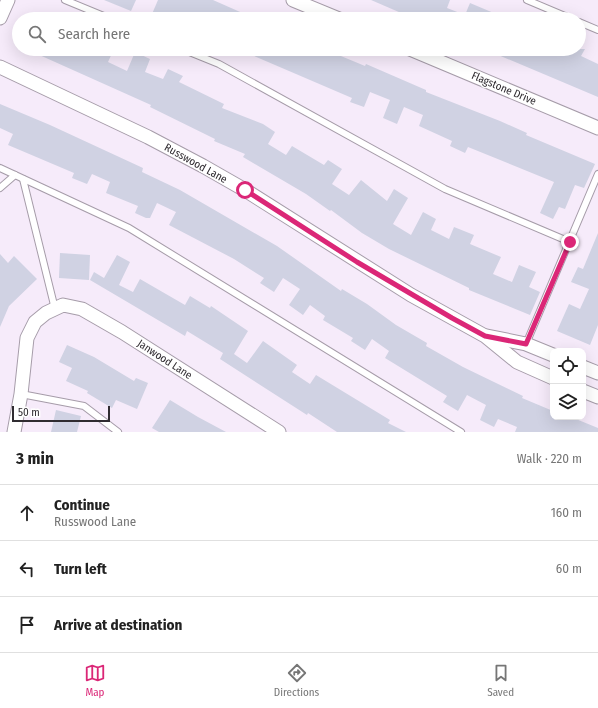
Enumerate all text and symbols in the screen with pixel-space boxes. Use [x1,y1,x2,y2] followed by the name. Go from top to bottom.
[12,12,586,56] search box
[26,23,48,45] icon: search
[58,25,130,43] text: Search here
[470,69,538,108] street label: Flagstone Drive
[162,141,229,186] street label: Russwood Lane
[236,181,254,199] route start
[561,233,579,251] route end
[135,337,195,382] street label: Janwood Lane
[550,348,586,420] map controls
[550,348,586,384] button: locate
[550,384,586,420] button: layers
[12,404,110,423] scale bar
[18,406,40,419] text: 50 m
[16,448,54,469] text: 3 min
[517,451,582,466] text: Walk · 220 m
[54,496,110,514] text: Continue
[16,502,38,524] icon: ahead
[551,505,582,520] text: 160 m
[54,514,136,529] text: Russwood Lane
[16,558,38,580] icon: left
[54,560,107,578] text: Turn left
[556,561,582,576] text: 60 m
[16,614,38,636] icon: arrive
[54,616,182,634] text: Arrive at destination
[84,662,106,699] tab: Map
[274,662,319,699] tab: Directions
[487,662,514,699] tab: Saved

